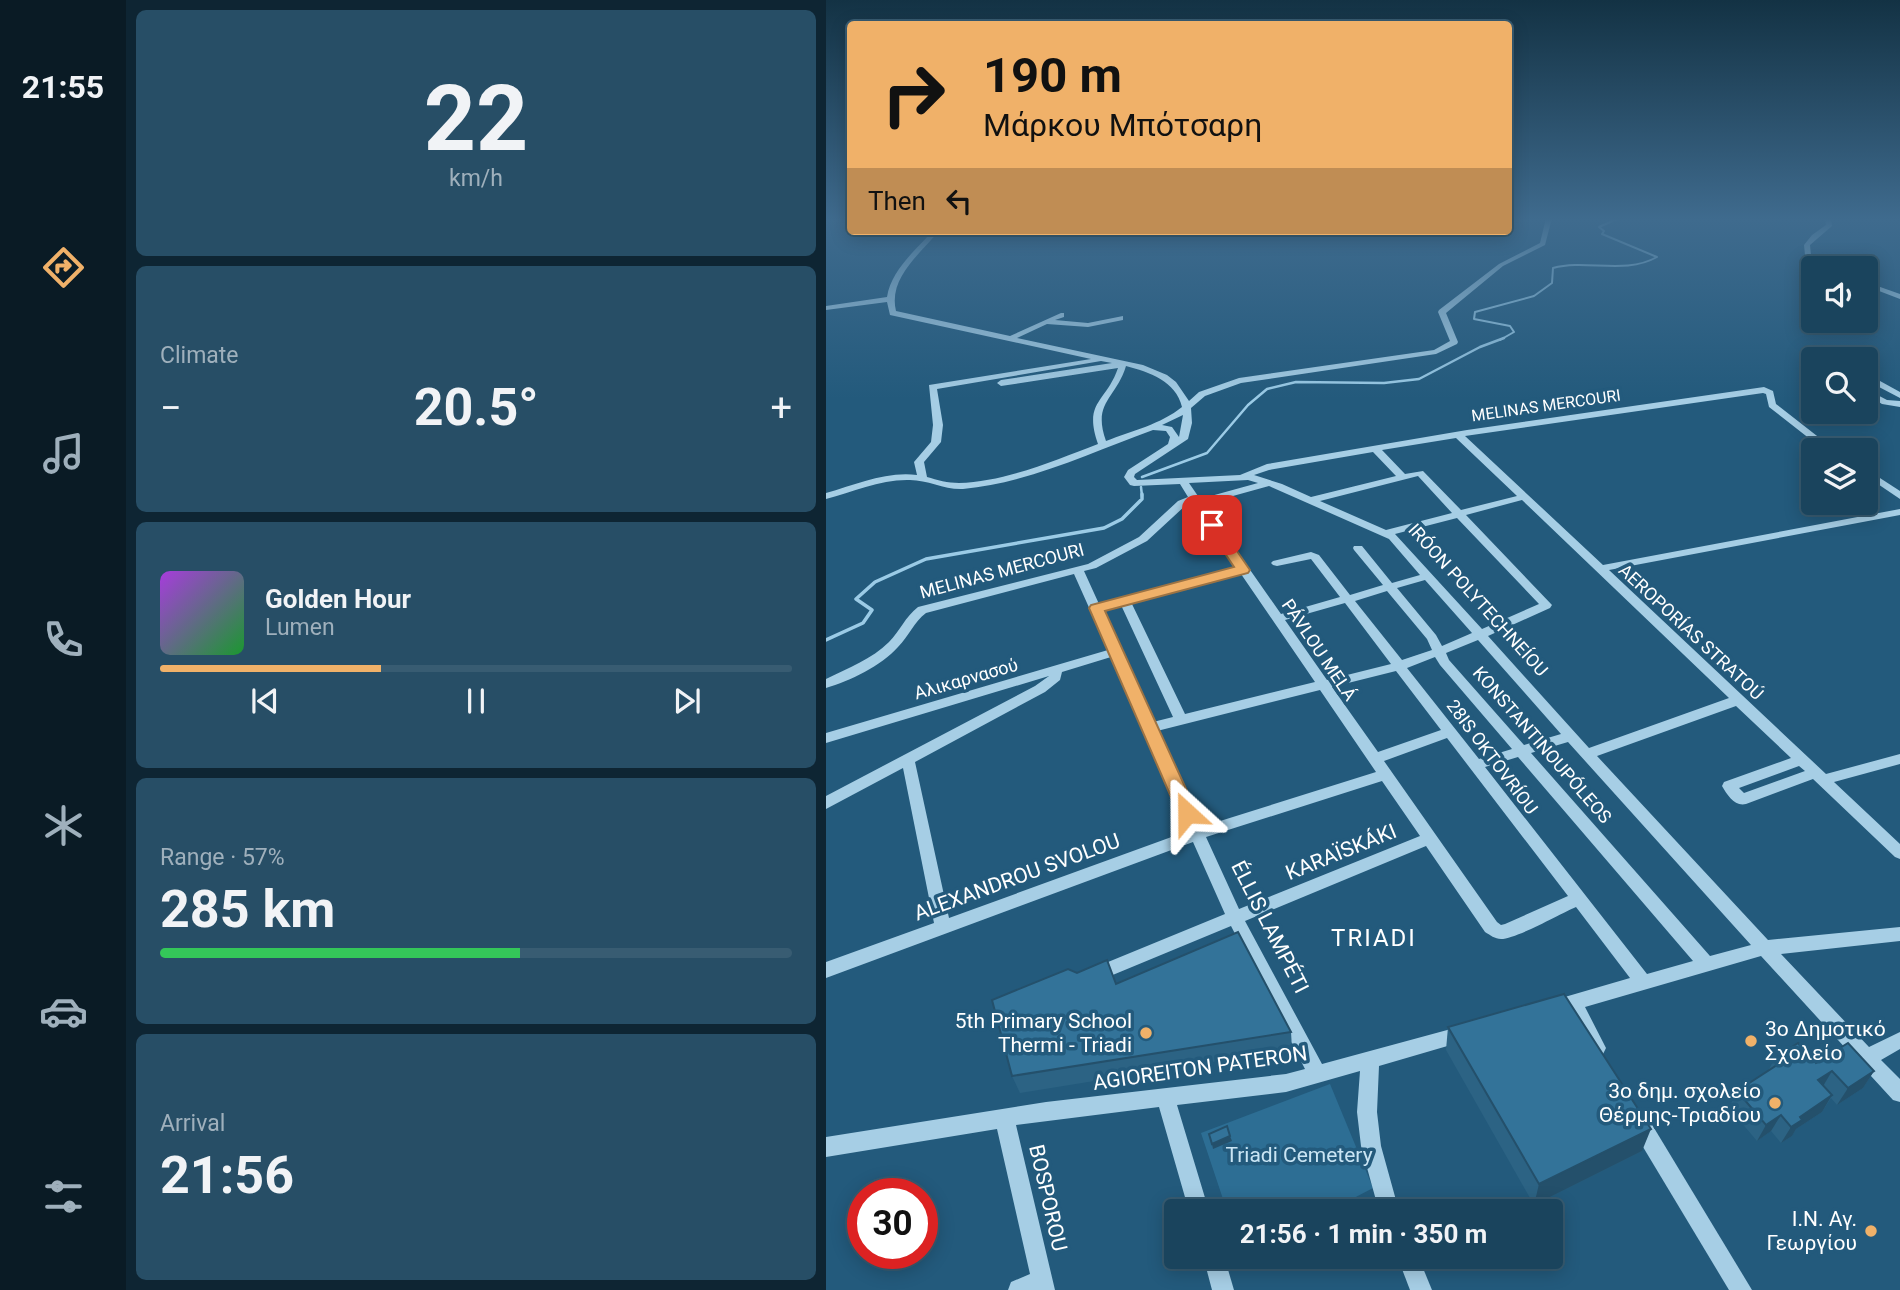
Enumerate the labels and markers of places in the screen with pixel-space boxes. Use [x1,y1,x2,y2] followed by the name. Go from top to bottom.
[1182,495,1242,555] pin
[955,1009,1132,1057] place label: 5th Primary School Thermi - Triadi
[1765,1017,1886,1065] place label: 3ο Δημοτικό Σχολείο
[1138,1025,1154,1041] marker: 5th Primary School Thermi - Triadi
[1743,1033,1759,1049] marker: 3ο Δημοτικό Σχολείο
[1599,1079,1761,1127] place label: 3ο δημ. σχολείο Θέρμης-Τριαδίου
[1767,1095,1783,1111] marker: 3ο δημ. σχολείο Θέρμης-Τριαδίου
[1767,1207,1857,1255] place label: Ι.Ν. Αγ. Γεωργίου
[1863,1223,1879,1239] marker: Ι.Ν. Αγ. Γεωργίου

